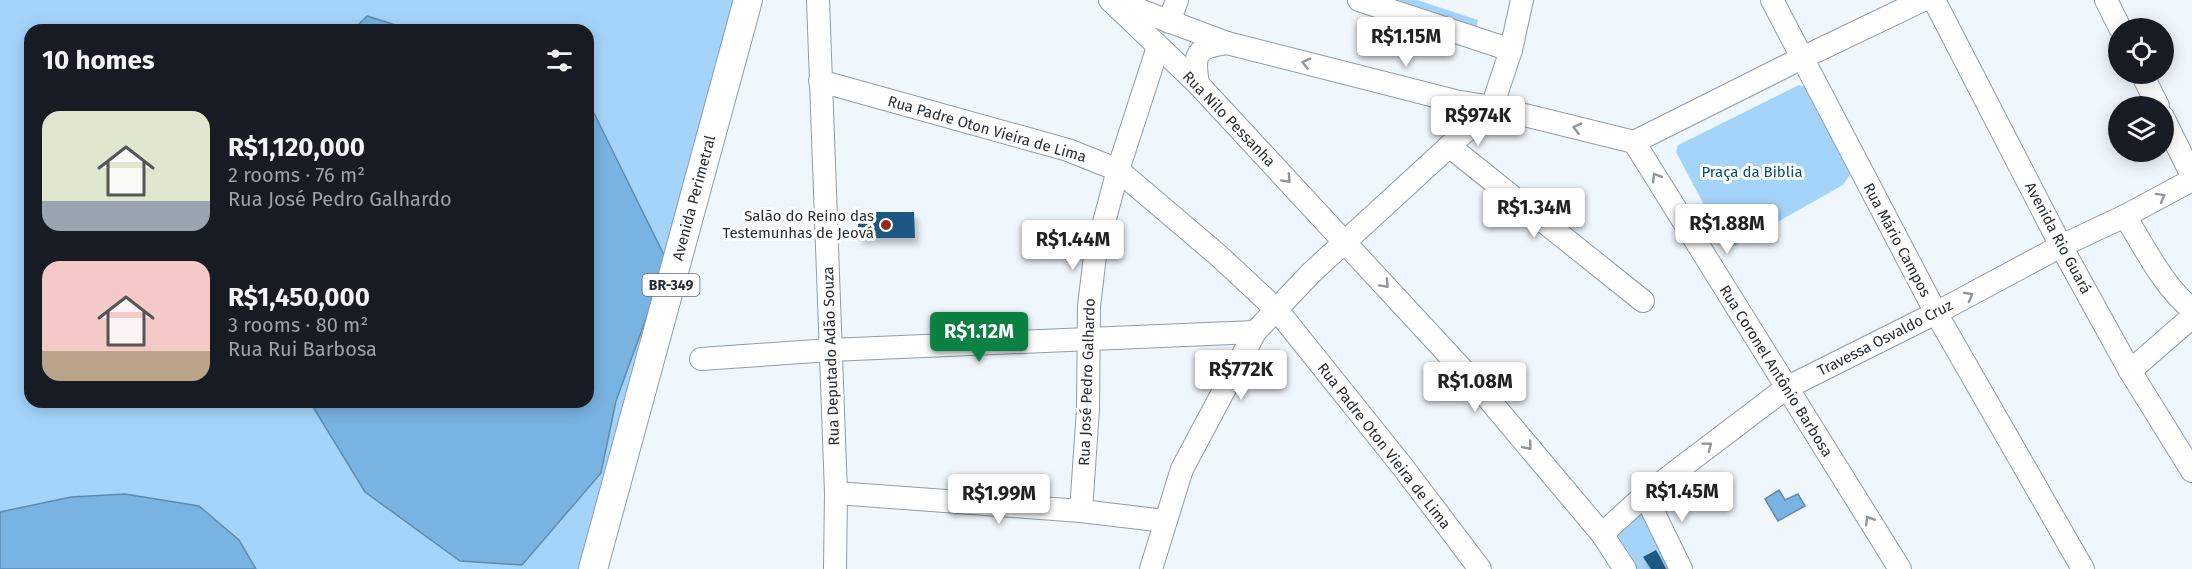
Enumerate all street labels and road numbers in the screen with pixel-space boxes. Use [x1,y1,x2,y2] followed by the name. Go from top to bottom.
[1179,68,1279,170] street label: Rua Nilo Pessanha
[886,92,1088,166] street label: Rua Padre Oton Vieira de Lima
[669,133,720,263] street label: Avenida Perimetral
[2021,179,2095,297] street label: Avenida Rio Guará
[1859,180,1935,300] street label: Rua Mário Campos
[819,266,843,446] street label: Rua Deputado Adão Souza
[642,274,700,296] road number: BR-349
[1716,282,1836,460] street label: Rua Coronel Antônio Barbosa
[1814,296,1956,380] street label: Travessa Osvaldo Cruz
[1075,298,1099,466] street label: Rua José Pedro Galhardo
[1314,359,1454,533] street label: Rua Padre Oton Vieira de Lima

